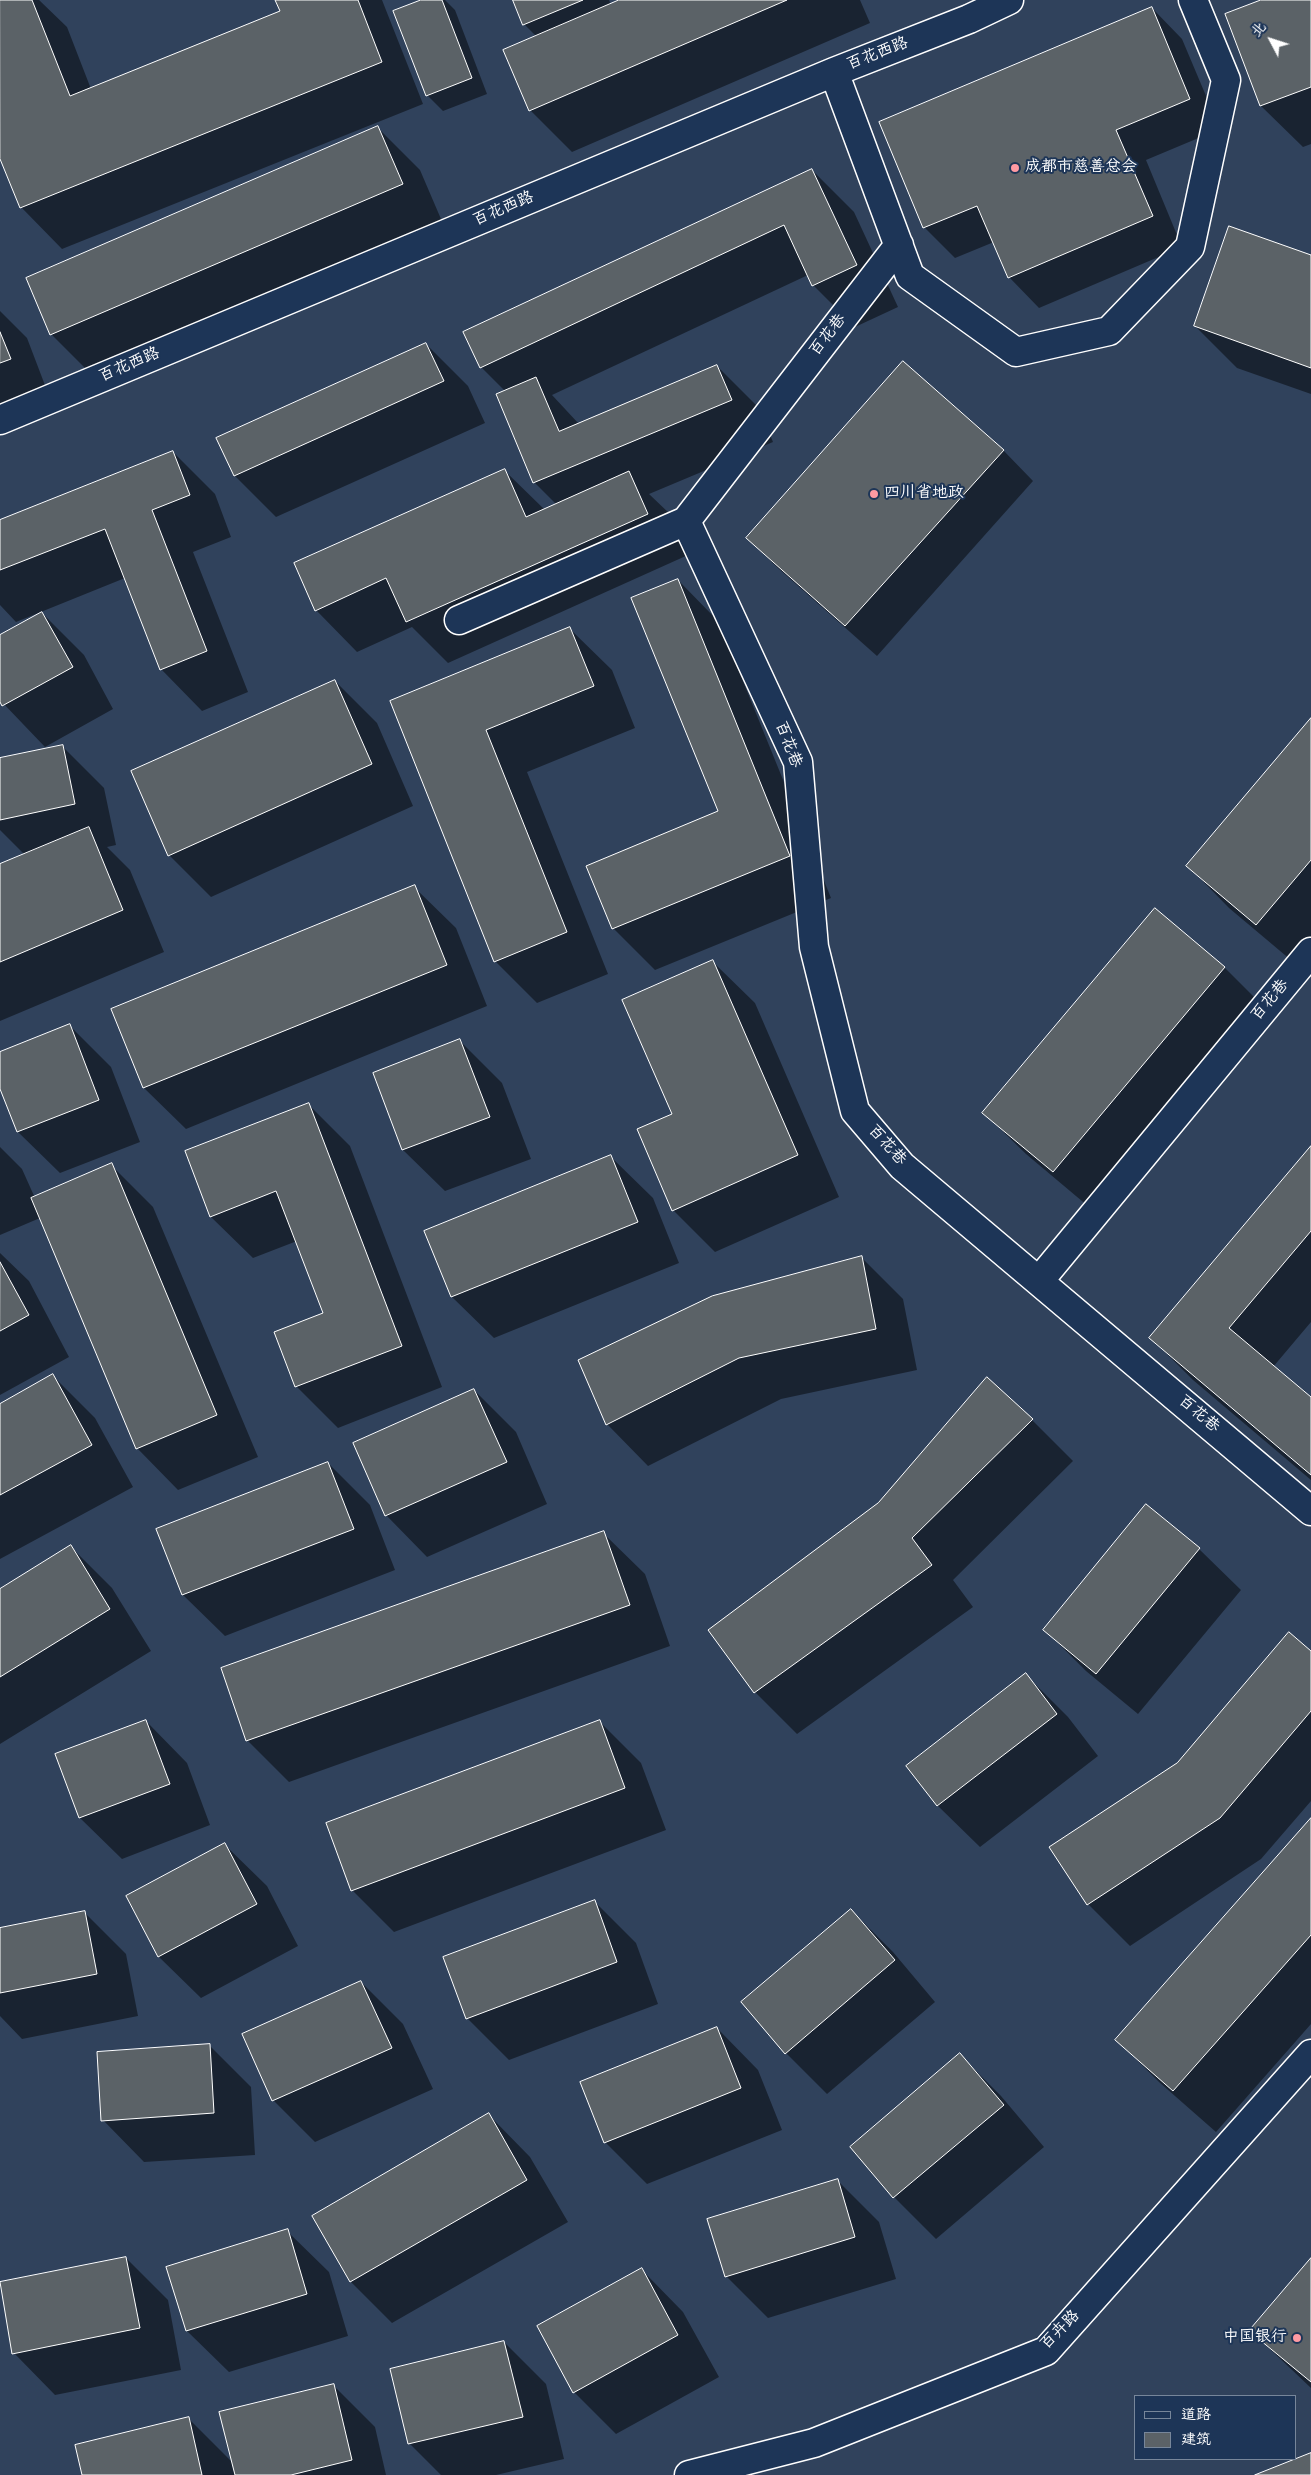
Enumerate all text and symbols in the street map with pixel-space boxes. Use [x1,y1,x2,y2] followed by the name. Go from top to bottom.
[1246,15,1296,65] north arrow
[1247,18,1272,42] text: 北
[845,35,911,75] street label: 百花西路
[1025,158,1137,178] place label: 成都市慈善总会
[1009,162,1021,174] marker: 成都市慈善总会
[471,189,537,231] street label: 百花西路
[807,311,851,361] street label: 百花巷
[97,345,163,387] street label: 百花西路
[884,484,964,504] place label: 四川省地政
[868,488,880,500] marker: 四川省地政
[769,719,805,771] street label: 百花巷
[1248,976,1294,1026] street label: 百花巷
[863,1122,909,1170] street label: 百花巷
[1173,1392,1223,1438] street label: 百花巷
[1037,2307,1085,2355] street label: 百卉路
[1223,2328,1287,2348] place label: 中国银行
[1291,2332,1303,2344] marker: 中国银行
[1134,2395,1296,2460] legend
[1181,2404,1211,2426] text: 道路
[1181,2429,1211,2451] text: 建筑

